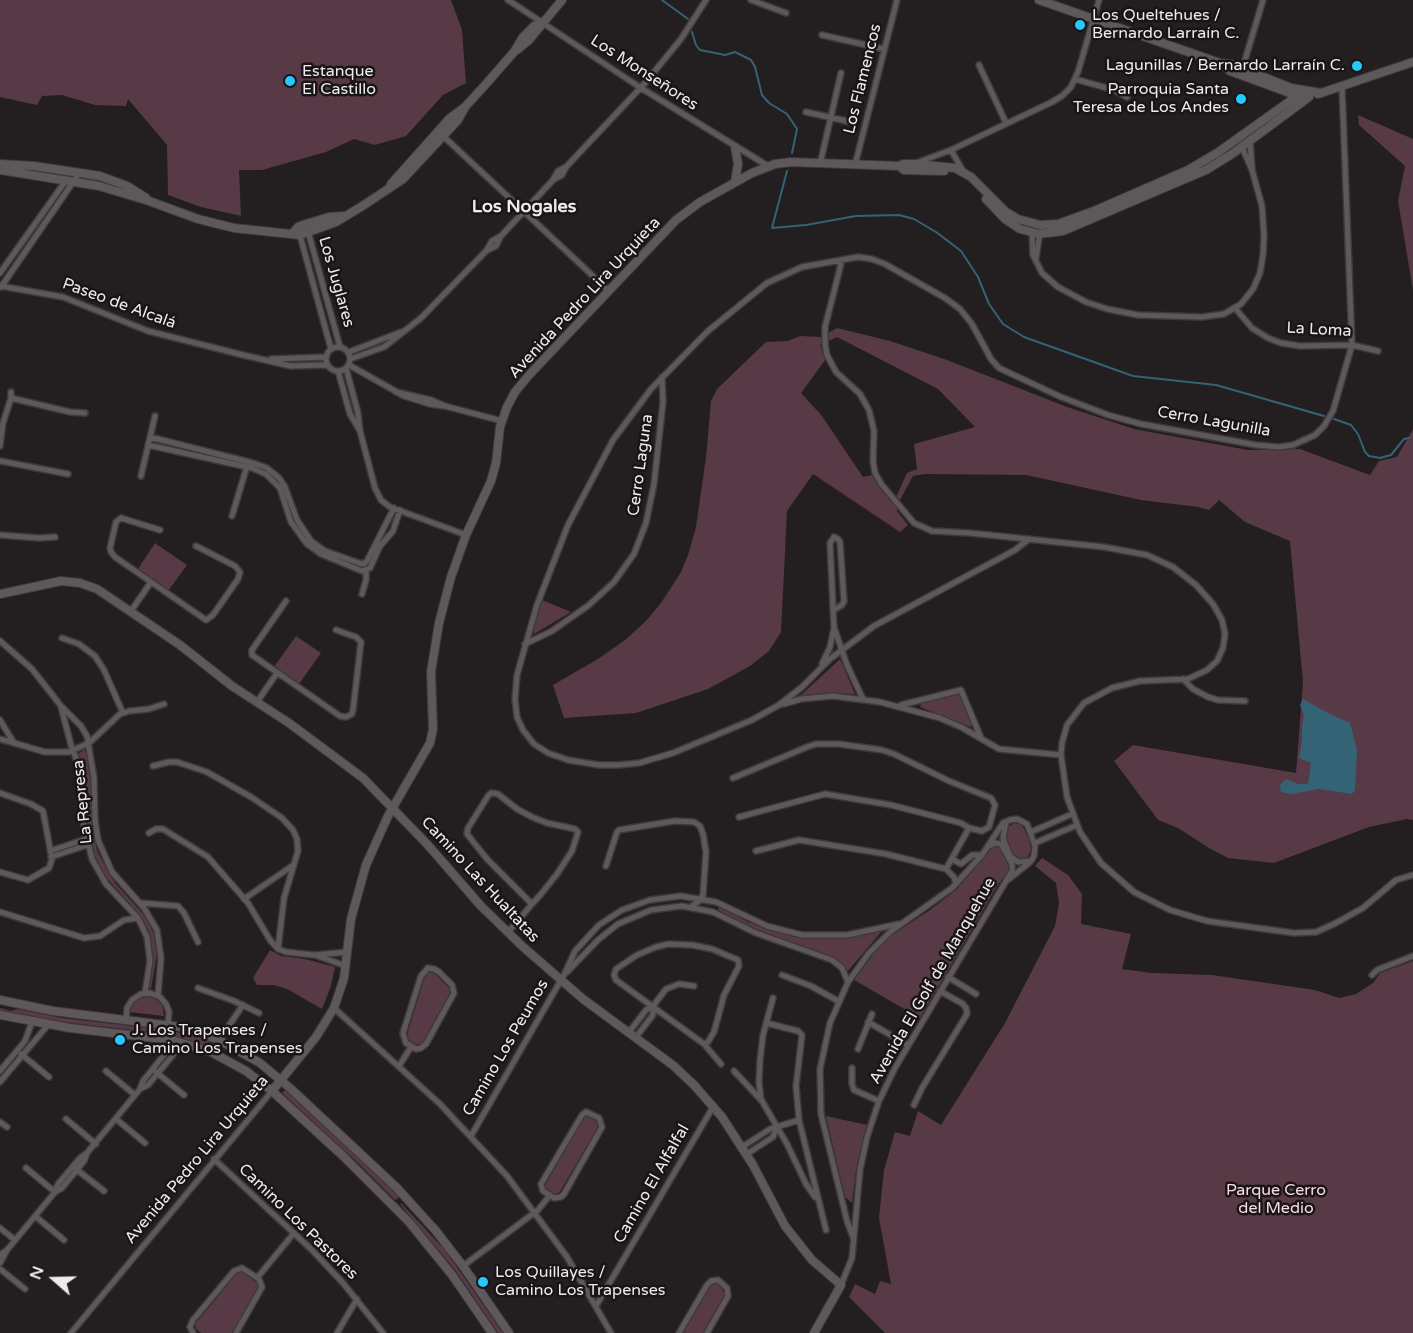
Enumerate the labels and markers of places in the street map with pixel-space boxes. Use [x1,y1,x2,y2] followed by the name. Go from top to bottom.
[1092,6,1239,44] place label: Los Queltehues / Bernardo Larraín C.
[1073,18,1087,32] marker: Los Queltehues / Bernardo Larraín C.
[1106,56,1345,76] place label: Lagunillas / Bernardo Larraín C.
[1350,59,1364,73] marker: Lagunillas / Bernardo Larraín C.
[302,62,376,100] place label: Estanque El Castillo
[283,74,297,88] marker: Estanque El Castillo
[1073,80,1229,118] place label: Parroquia Santa Teresa de Los Andes
[1234,92,1248,106] marker: Parroquia Santa Teresa de Los Andes
[132,1021,302,1059] place label: J. Los Trapenses / Camino Los Trapenses
[113,1033,127,1047] marker: J. Los Trapenses / Camino Los Trapenses
[495,1263,665,1301] place label: Los Quillayes / Camino Los Trapenses
[476,1275,490,1289] marker: Los Quillayes / Camino Los Trapenses

